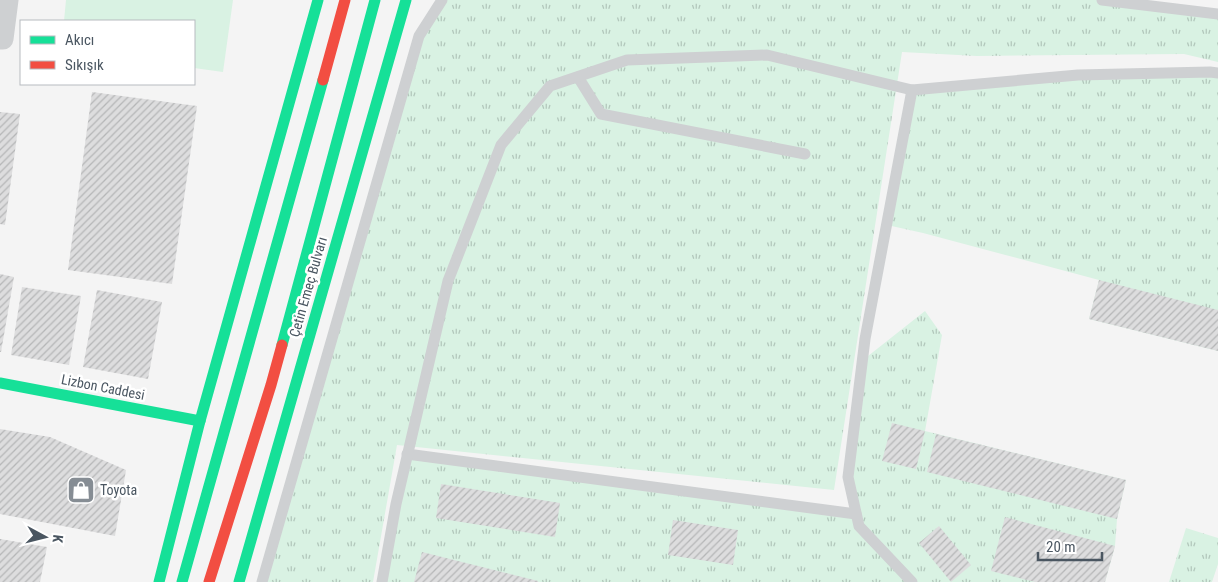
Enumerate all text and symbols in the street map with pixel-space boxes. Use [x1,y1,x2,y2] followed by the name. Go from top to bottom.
[20,20,195,85] legend
[65,31,94,49] text: Akıcı
[65,56,104,74] text: Sıkışık
[286,235,330,339] street label: Çetin Emeç Bulvarı
[60,371,146,403] street label: Lizbon Caddesi
[66,475,96,505] shop icon: Toyota
[100,482,137,498] place label: Toyota
[20,512,70,562] north arrow
[1038,530,1102,562] scale bar
[49,534,66,544] text: K
[1046,538,1076,556] text: 20 m

